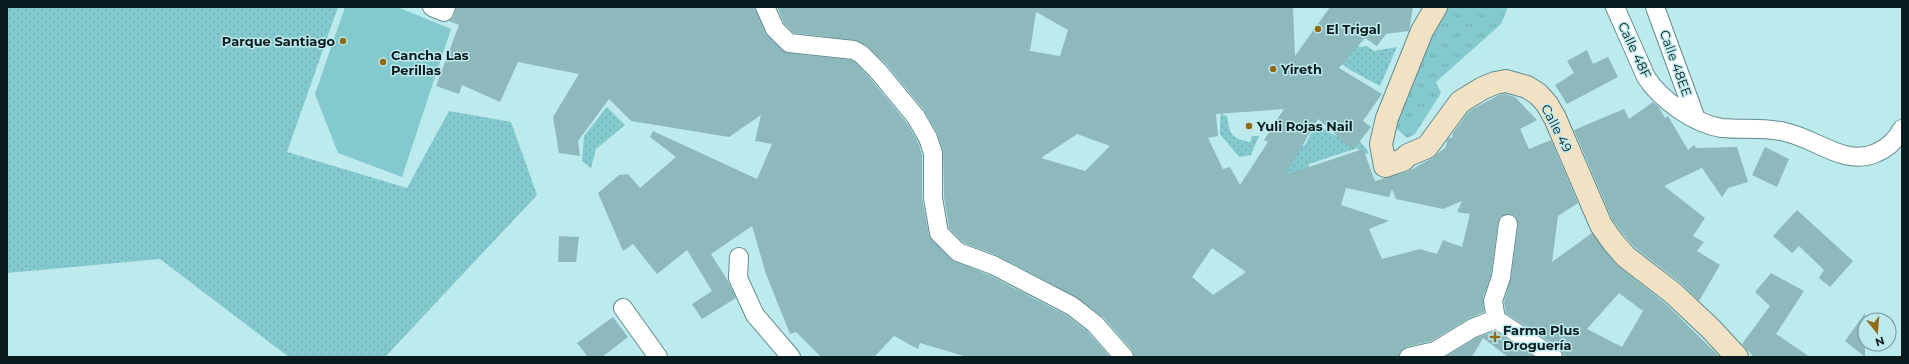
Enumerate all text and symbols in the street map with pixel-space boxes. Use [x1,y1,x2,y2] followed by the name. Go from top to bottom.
[1615,19,1655,81] street label: Calle 48F
[1326,21,1381,37] place label: El Trigal
[1313,24,1323,34] marker: El Trigal
[1657,28,1695,98] street label: Calle 48EE
[222,33,335,49] place label: Parque Santiago
[338,36,348,46] marker: Parque Santiago
[391,47,469,78] place label: Cancha Las Perillas
[378,57,388,67] marker: Cancha Las Perillas
[1280,61,1322,77] place label: Yireth
[1268,64,1278,74] marker: Yireth
[1538,101,1576,155] street label: Calle 49
[1256,118,1353,134] place label: Yuli Rojas Nail
[1244,121,1254,131] marker: Yuli Rojas Nail
[1857,312,1897,352] north arrow
[1503,322,1579,353] place label: Farma Plus Droguería
[1490,332,1500,342] marker: Farma Plus Droguería
[1874,334,1886,350] text: N

